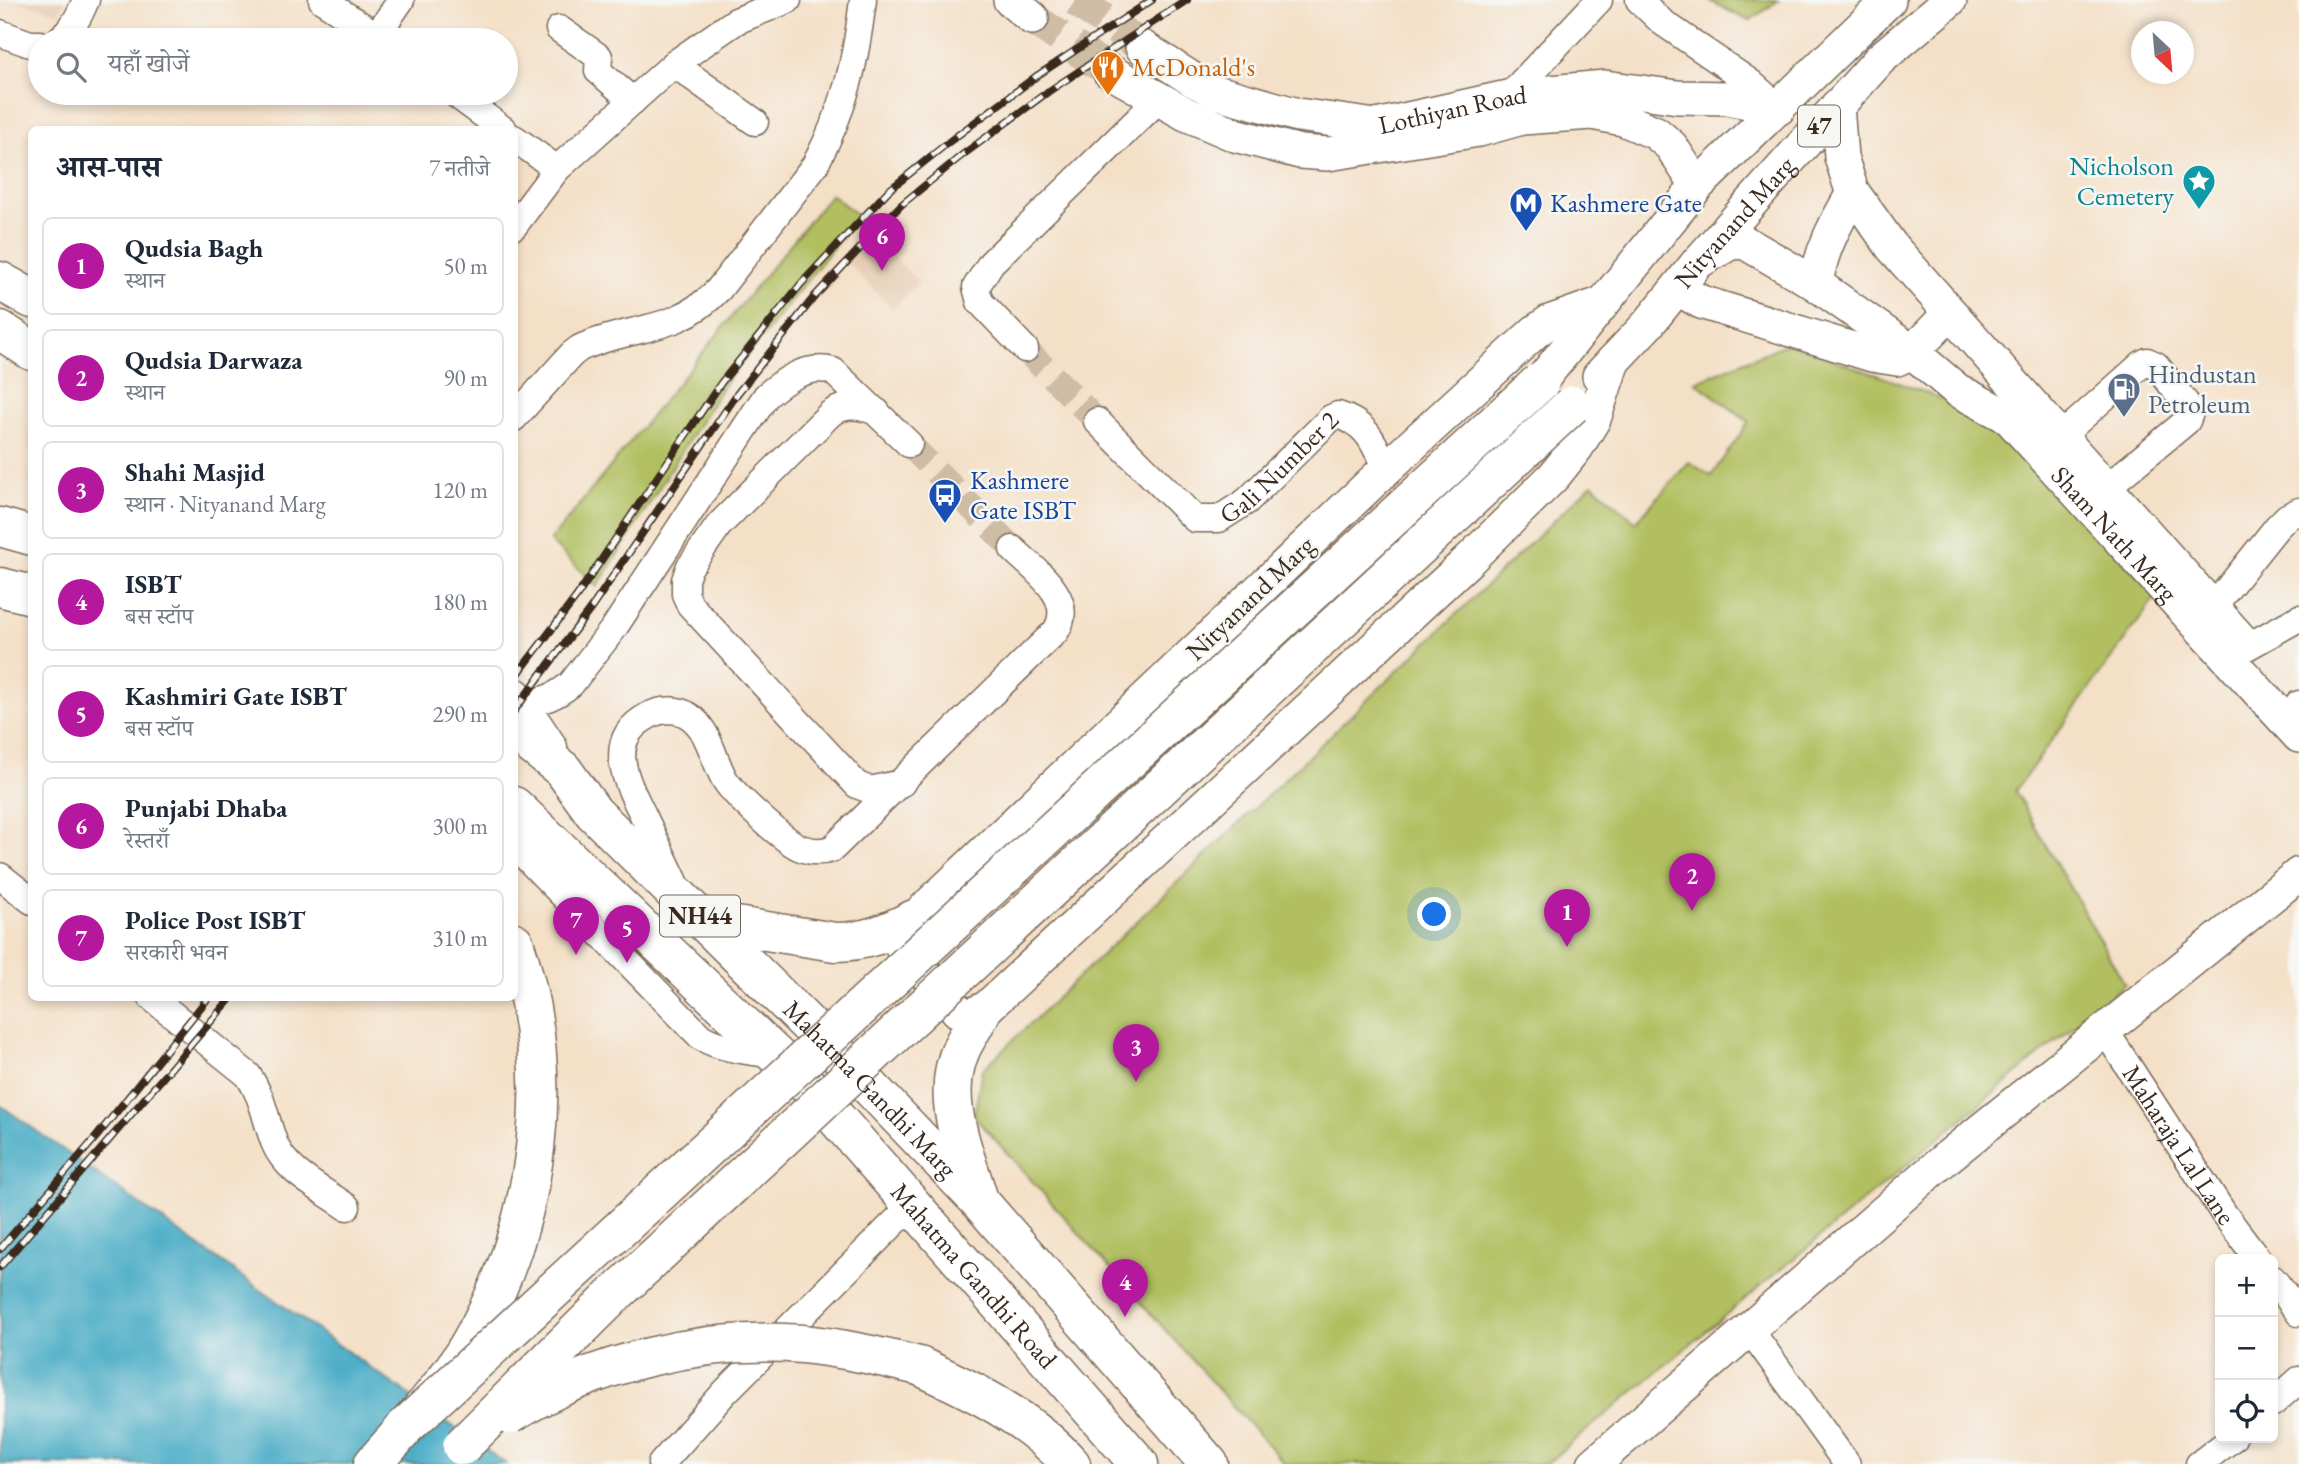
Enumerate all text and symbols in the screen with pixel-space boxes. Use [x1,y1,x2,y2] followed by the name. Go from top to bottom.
[2131,21,2194,84] north arrow
[28,28,518,105] search box
[108,46,189,80] text: यहाँ खोजें
[52,48,90,86] icon: search
[1089,48,1127,97] restaurant icon: McDonald's
[1132,50,1255,84] place label: McDonald's
[1375,77,1529,142] street label: Lothiyan Road
[1798,106,1840,146] road number: 47
[56,147,161,186] text: आस-पास
[1667,148,1802,295] street label: Nityanand Marg
[2069,149,2175,213] place label: Nicholson Cemetery
[429,153,490,183] text: 7 नतीजे
[2180,162,2218,211] place icon: Nicholson Cemetery
[1507,184,1545,233] metro station icon: Kashmere Gate
[1550,186,1702,220] place label: Kashmere Gate
[859,213,905,271] pin: 6
[125,231,263,265] text: Qudsia Bagh
[75,251,87,281] text: 1
[443,251,488,281] text: 50 m
[125,265,165,295] text: स्थान
[125,343,303,377] text: Qudsia Darwaza
[2148,357,2257,421] place label: Hindustan Petroleum
[75,363,87,393] text: 2
[443,363,488,393] text: 90 m
[2105,370,2143,419] fuel station icon: Hindustan Petroleum
[125,377,165,407] text: स्थान
[1213,403,1346,531] street label: Gali Number 2
[125,455,265,489] text: Shahi Masjid
[2044,459,2186,609] street label: Sham Nath Marg
[970,463,1077,527] place label: Kashmere Gate ISBT
[75,475,87,505] text: 3
[432,475,488,505] text: 120 m
[926,476,964,525] bus stop icon: Kashmere Gate ISBT
[125,489,326,519] text: स्थान · Nityanand Marg
[1178,528,1322,668] street label: Nityanand Marg
[125,567,182,601] text: ISBT
[75,587,87,617] text: 4
[432,587,488,617] text: 180 m
[125,601,193,631] text: बस स्टॉप
[125,679,347,713] text: Kashmiri Gate ISBT
[75,699,87,729] text: 5
[432,699,488,729] text: 290 m
[125,713,193,743] text: बस स्टॉप
[125,791,287,825] text: Punjabi Dhaba
[75,811,87,841] text: 6
[432,811,488,841] text: 300 m
[125,825,169,855] text: रेस्तराँ
[1669,853,1715,911] pin: 2
[1544,889,1590,947] pin: 1
[660,896,740,936] road number: NH44
[553,897,599,955] pin: 7
[1417,897,1451,931] your location
[125,903,305,937] text: Police Post ISBT
[604,905,650,963] pin: 5
[75,923,87,953] text: 7
[432,923,488,953] text: 310 m
[125,937,228,967] text: सरकारी भवन
[776,992,965,1185] street label: Mahatma Gandhi Marg
[1113,1024,1159,1082] pin: 3
[2115,1058,2243,1232] street label: Maharaja Lal Lane
[883,1175,1065,1376] street label: Mahatma Gandhi Road
[2215,1254,2278,1443] map controls
[2215,1254,2278,1317] button: +
[1102,1259,1148,1317] pin: 4
[2215,1317,2278,1380] button: −
[2215,1380,2278,1443] button: locate

